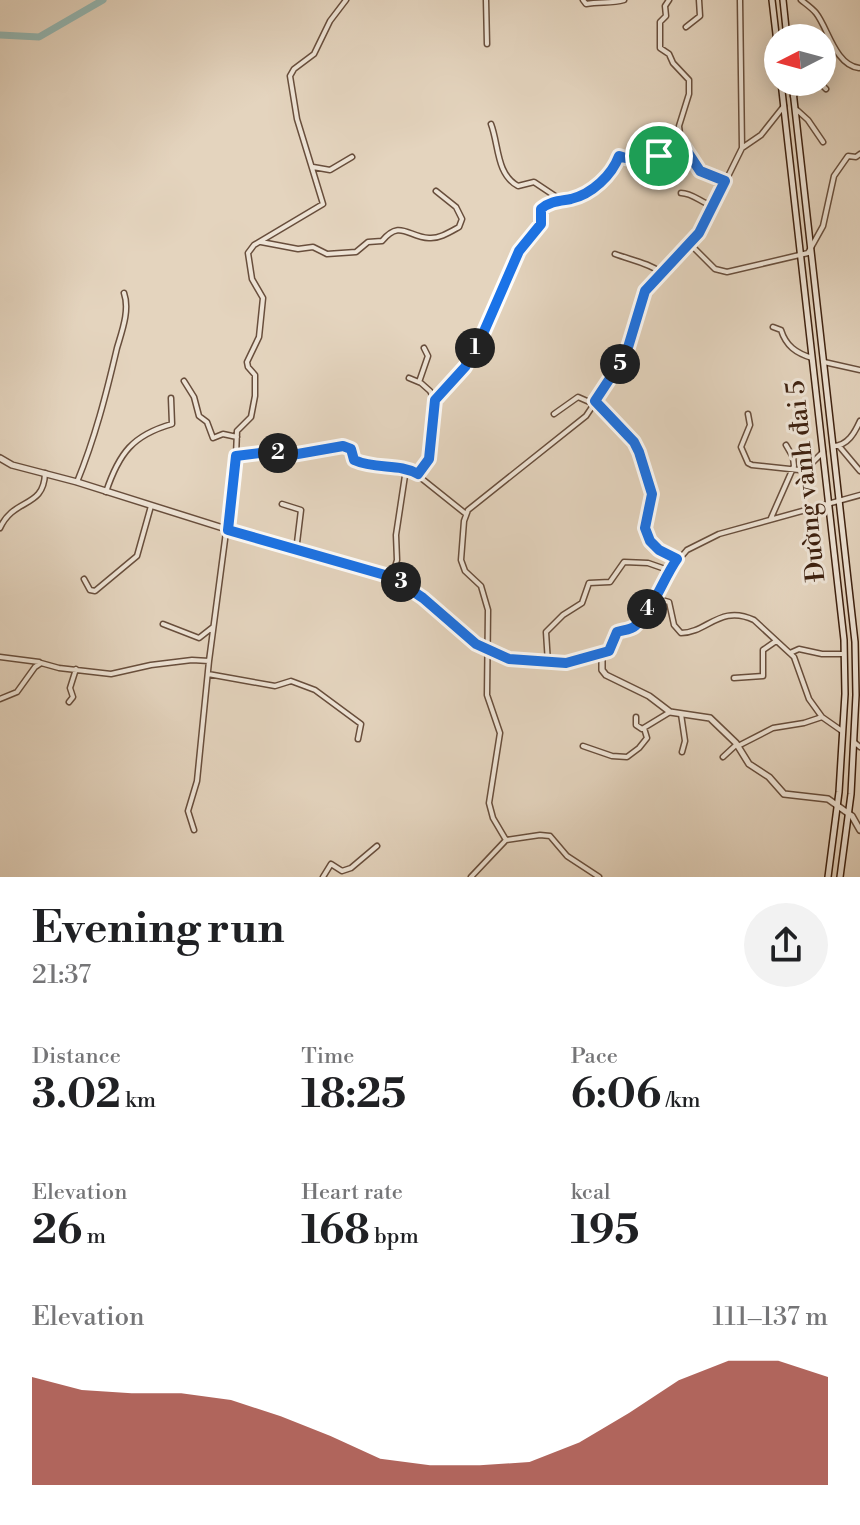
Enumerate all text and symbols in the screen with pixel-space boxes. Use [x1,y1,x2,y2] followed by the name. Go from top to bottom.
[764,24,836,96] north arrow
[764,24,836,96] map controls
[625,122,693,190] pin
[637,134,681,178] icon: arrive
[455,328,495,368] pin: 1
[470,334,480,361] text: 1
[600,344,640,384] pin: 5
[613,350,627,377] text: 5
[780,379,832,583] street label: Đường vành đai 5
[258,433,298,473] pin: 2
[271,439,285,466] text: 2
[381,562,421,602] pin: 3
[394,568,408,595] text: 3
[627,589,667,629] pin: 4
[640,595,654,622] text: 4
[32,901,285,956] text: Evening run
[744,903,828,987] button: share
[32,959,91,991] text: 21:37
[32,1043,121,1070] text: Distance
[301,1043,354,1070] text: Time
[571,1043,618,1070] text: Pace
[32,1070,121,1120] text: 3.02
[301,1070,406,1120] text: 18:25
[571,1070,661,1120] text: 6:06
[121,1087,156,1114] text: km
[661,1087,701,1114] text: /km
[32,1179,127,1206] text: Elevation
[301,1179,403,1206] text: Heart rate
[571,1179,611,1206] text: kcal
[32,1206,82,1256] text: 26
[301,1206,370,1256] text: 168
[571,1206,639,1256] text: 195
[82,1223,106,1250] text: m
[370,1223,419,1250] text: bpm
[32,1301,145,1333] text: Elevation
[712,1301,828,1333] text: 111–137 m

